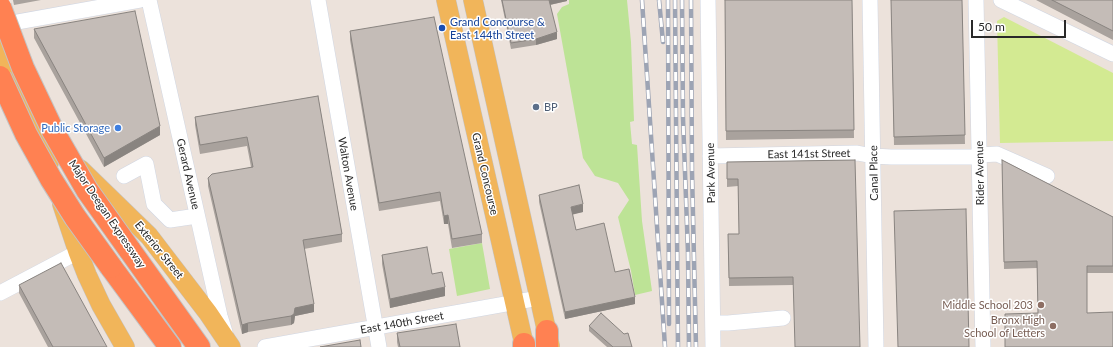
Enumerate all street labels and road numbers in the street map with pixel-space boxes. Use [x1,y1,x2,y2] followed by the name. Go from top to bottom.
[469,132,501,216] street label: Grand Concourse
[335,136,361,212] street label: Walton Avenue
[173,137,203,211] street label: Gerard Avenue
[973,141,987,205] street label: Rider Avenue
[704,143,718,203] street label: Park Avenue
[867,145,881,201] street label: Canal Place
[767,147,851,161] street label: East 141st Street
[66,157,148,271] street label: Major Deegan Expressway
[132,219,186,281] street label: Exterior Street
[359,309,445,337] street label: East 140th Street

